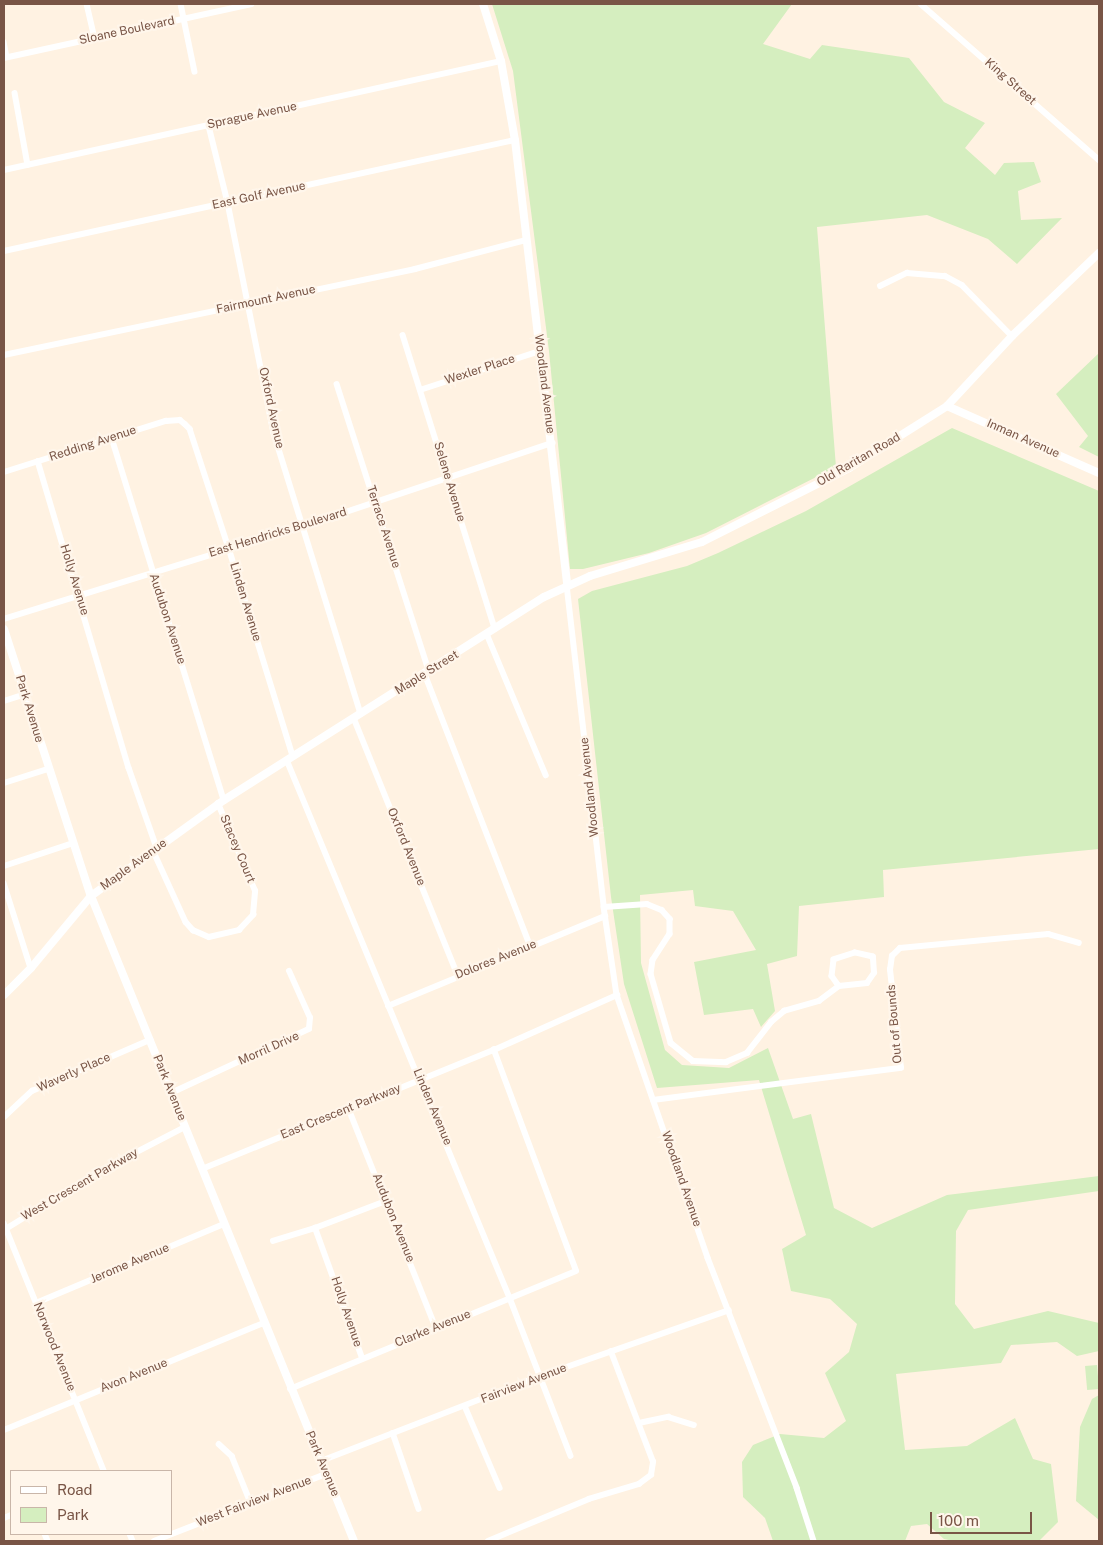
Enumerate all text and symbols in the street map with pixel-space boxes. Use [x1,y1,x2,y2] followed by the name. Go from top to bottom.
[78,14,176,48] street label: Sloane Boulevard
[981,56,1039,108] street label: King Street
[206,99,298,133] street label: Sprague Avenue
[211,179,307,213] street label: East Golf Avenue
[215,282,317,318] street label: Fairmount Avenue
[531,333,557,435] street label: Woodland Avenue
[443,352,517,388] street label: Wexler Place
[255,366,287,450] street label: Oxford Avenue
[984,416,1062,462] street label: Inman Avenue
[48,423,138,465] street label: Redding Avenue
[815,430,903,490] street label: Old Raritan Road
[430,440,468,524] street label: Selene Avenue
[363,484,403,570] street label: Terrace Avenue
[207,505,349,561] street label: East Hendricks Boulevard
[56,543,92,617] street label: Holly Avenue
[226,561,264,643] street label: Linden Avenue
[146,572,188,666] street label: Audubon Avenue
[392,648,462,698] street label: Maple Street
[12,674,46,744] street label: Park Avenue
[578,736,602,838] street label: Woodland Avenue
[384,806,428,888] street label: Oxford Avenue
[216,813,258,885] street label: Stacey Court
[98,836,170,894] street label: Maple Avenue
[453,937,539,983] street label: Dolores Avenue
[884,984,906,1064] street label: Out of Bounds
[236,1029,302,1069] street label: Morril Drive
[35,1050,113,1096] street label: Waverly Place
[149,1053,189,1123] street label: Park Avenue
[409,1066,455,1148] street label: Linden Avenue
[279,1081,403,1143] street label: East Crescent Parkway
[658,1129,704,1229] street label: Woodland Avenue
[19,1146,141,1224] street label: West Crescent Parkway
[369,1171,417,1265] street label: Audubon Avenue
[88,1241,172,1287] street label: Jerome Avenue
[327,1275,365,1349] street label: Holly Avenue
[30,1300,78,1394] street label: Norwood Avenue
[393,1307,473,1351] street label: Clarke Avenue
[98,1356,170,1396] street label: Avon Avenue
[479,1361,569,1407] street label: Fairview Avenue
[302,1429,342,1499] street label: Park Avenue
[10,1470,172,1535] legend
[194,1473,314,1531] street label: West Fairview Avenue
[57,1481,93,1498] text: Road
[933,1502,1036,1534] scale bar
[57,1506,89,1523] text: Park
[938,1512,979,1529] text: 100 m

